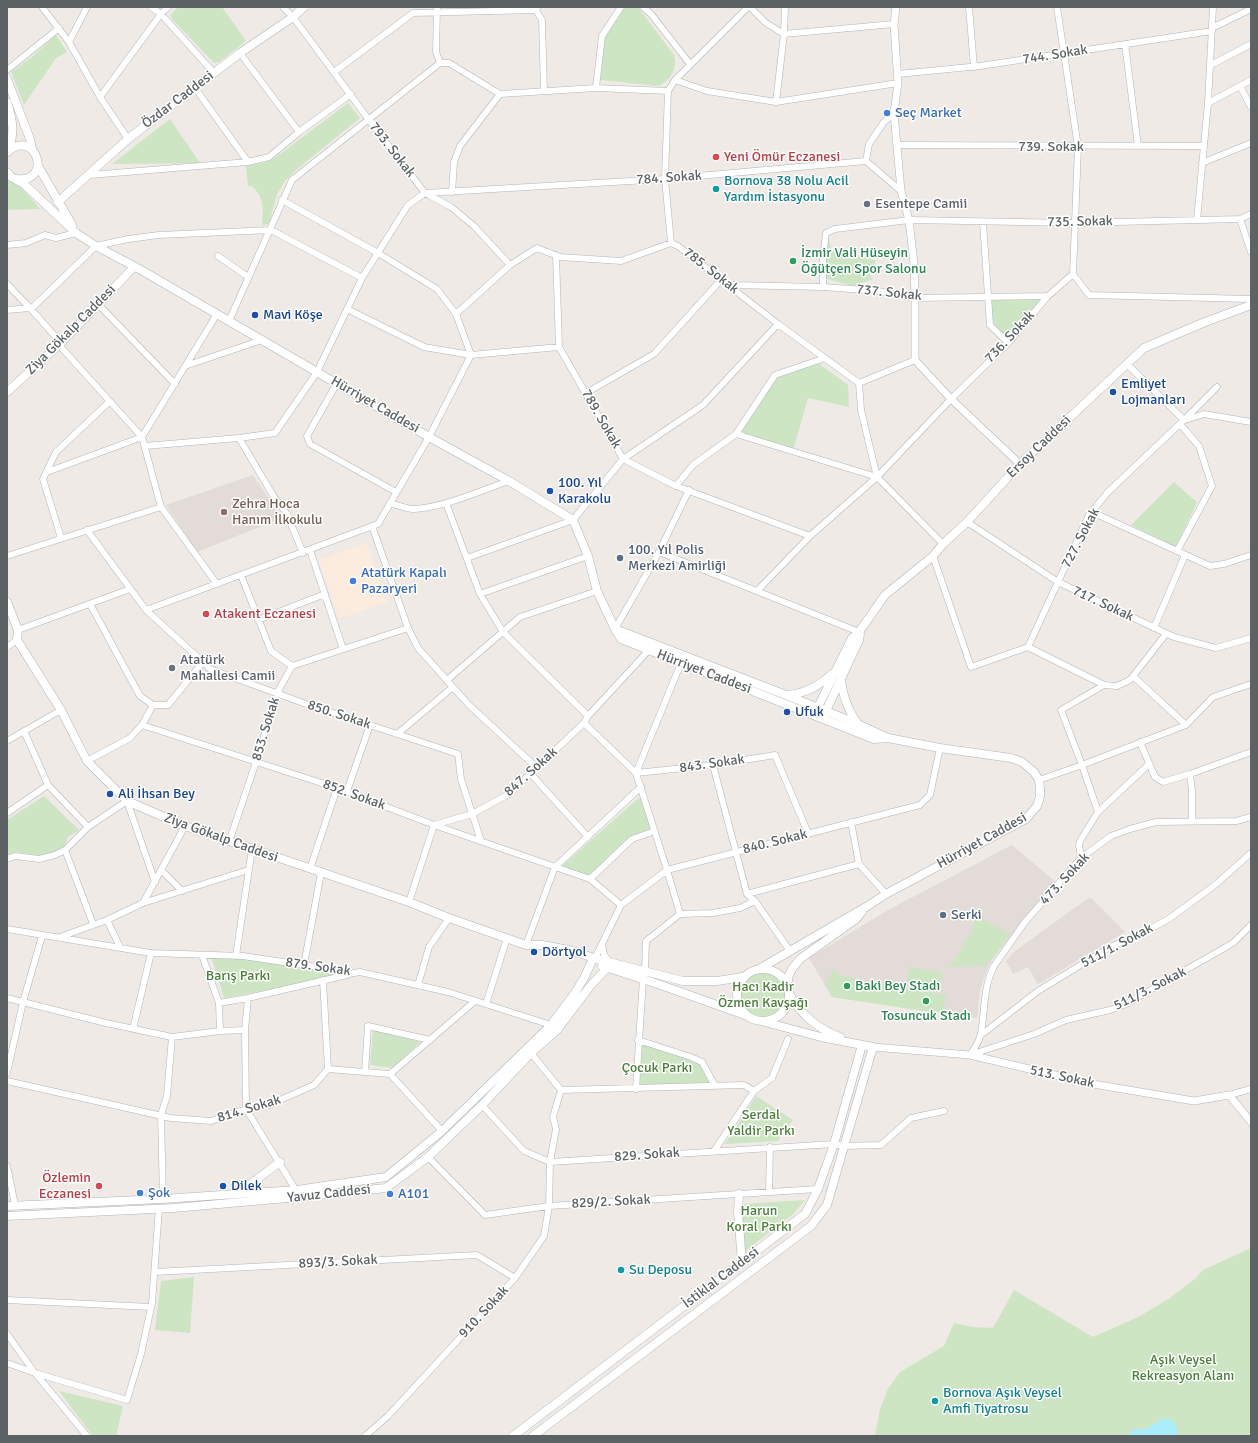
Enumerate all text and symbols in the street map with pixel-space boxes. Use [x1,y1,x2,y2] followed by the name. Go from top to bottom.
[1021,42,1089,68] street label: 744. Sokak
[139,68,217,132] street label: Özdar Caddesi
[895,105,962,121] place label: Seç Market
[882,108,892,118] marker: Seç Market
[365,119,419,181] street label: 793. Sokak
[1018,139,1084,155] street label: 739. Sokak
[724,149,840,165] place label: Yeni Ömür Eczanesi
[711,152,721,162] marker: Yeni Ömür Eczanesi
[636,167,702,189] street label: 784. Sokak
[724,173,849,206] place label: Bornova 38 Nolu Acil Yardım İstasyonu
[711,184,721,194] marker: Bornova 38 Nolu Acil Yardım İstasyonu
[875,196,967,212] place label: Esentepe Camii
[862,199,872,209] marker: Esentepe Camii
[1047,213,1113,231] street label: 735. Sokak
[680,244,742,298] street label: 785. Sokak
[801,245,926,278] place label: İzmir Vali Hüseyin Öğütçen Spor Salonu
[788,256,798,266] marker: İzmir Vali Hüseyin Öğütçen Spor Salonu
[855,281,923,305] street label: 737. Sokak
[23,282,119,378] street label: Ziya Gökalp Caddesi
[263,307,323,323] place label: Mavi Köşe
[981,307,1039,367] street label: 736. Sokak
[250,310,260,320] marker: Mavi Köşe
[328,373,422,437] street label: Hürriyet Caddesi
[1121,376,1185,408] place label: Emliyet Lojmanları
[577,386,625,452] street label: 789. Sokak
[1108,387,1118,397] marker: Emliyet Lojmanları
[1003,412,1075,482] street label: Ersoy Caddesi
[558,475,611,508] place label: 100. Yıl Karakolu
[545,486,555,496] marker: 100. Yıl Karakolu
[232,496,323,528] place label: Zehra Hoca Hanım İlkokulu
[1058,505,1104,571] street label: 727. Sokak
[219,507,229,517] marker: Zehra Hoca Hanım İlkokulu
[628,542,726,574] place label: 100. Yıl Polis Merkezi Amirliği
[615,553,625,563] marker: 100. Yıl Polis Merkezi Amirliği
[361,565,447,598] place label: Atatürk Kapalı Pazaryeri
[348,576,358,586] marker: Atatürk Kapalı Pazaryeri
[1070,583,1136,625] street label: 717. Sokak
[214,606,316,622] place label: Atakent Eczanesi
[201,609,211,619] marker: Atakent Eczanesi
[654,646,754,698] street label: Hürriyet Caddesi
[180,652,275,684] place label: Atatürk Mahallesi Camii
[167,663,177,673] marker: Atatürk Mahallesi Camii
[248,695,284,763] street label: 853. Sokak
[305,697,373,733] street label: 850. Sokak
[795,704,824,720] place label: Ufuk
[782,707,792,717] marker: Ufuk
[501,744,561,800] street label: 847. Sokak
[678,751,746,777] street label: 843. Sokak
[320,776,388,814] street label: 852. Sokak
[118,786,195,802] place label: Ali İhsan Bey
[105,789,115,799] marker: Ali İhsan Bey
[934,809,1030,873] street label: Hürriyet Caddesi
[162,810,280,866] street label: Ziya Gökalp Caddesi
[741,826,809,858] street label: 840. Sokak
[1036,849,1094,909] street label: 473. Sokak
[951,907,982,923] place label: Serki
[938,910,948,920] marker: Serki
[1078,920,1156,972] street label: 511/1. Sokak
[542,944,587,960] place label: Dörtyol
[529,947,539,957] marker: Dörtyol
[284,954,352,980] street label: 879. Sokak
[1111,964,1189,1014] street label: 511/3. Sokak
[206,968,270,984] park label: Barış Parkı
[855,978,940,994] place label: Baki Bey Stadı
[718,979,808,1012] park label: Hacı Kadir Özmen Kavşağı
[842,981,852,991] marker: Baki Bey Stadı
[921,996,931,1006] marker: Tosuncuk Stadı
[881,1008,971,1024] place label: Tosuncuk Stadı
[622,1060,692,1076] park label: Çocuk Parkı
[1028,1062,1096,1092] street label: 513. Sokak
[215,1091,283,1127] street label: 814. Sokak
[727,1107,795,1140] park label: Serdal Yaldir Parkı
[614,1144,680,1166] street label: 829. Sokak
[39,1170,91,1202] place label: Özlemin Eczanesi
[231,1178,262,1194] place label: Dilek
[94,1181,104,1191] marker: Özlemin Eczanesi
[218,1181,228,1191] marker: Dilek
[286,1181,372,1207] street label: Yavuz Caddesi
[148,1185,170,1201] place label: Şok
[398,1186,429,1202] place label: A101
[135,1188,145,1198] marker: Şok
[385,1189,395,1199] marker: A101
[571,1192,651,1212] street label: 829/2. Sokak
[726,1203,792,1236] park label: Harun Koral Parkı
[679,1244,763,1312] street label: İstiklal Caddesi
[298,1252,378,1272] street label: 893/3. Sokak
[629,1262,692,1278] place label: Su Deposu
[616,1265,626,1275] marker: Su Deposu
[455,1282,513,1342] street label: 910. Sokak
[1132,1352,1234,1384] park label: Aşık Veysel Rekreasyon Alanı
[943,1385,1062,1418] place label: Bornova Aşık Veysel Amfi Tiyatrosu
[930,1396,940,1406] marker: Bornova Aşık Veysel Amfi Tiyatrosu

